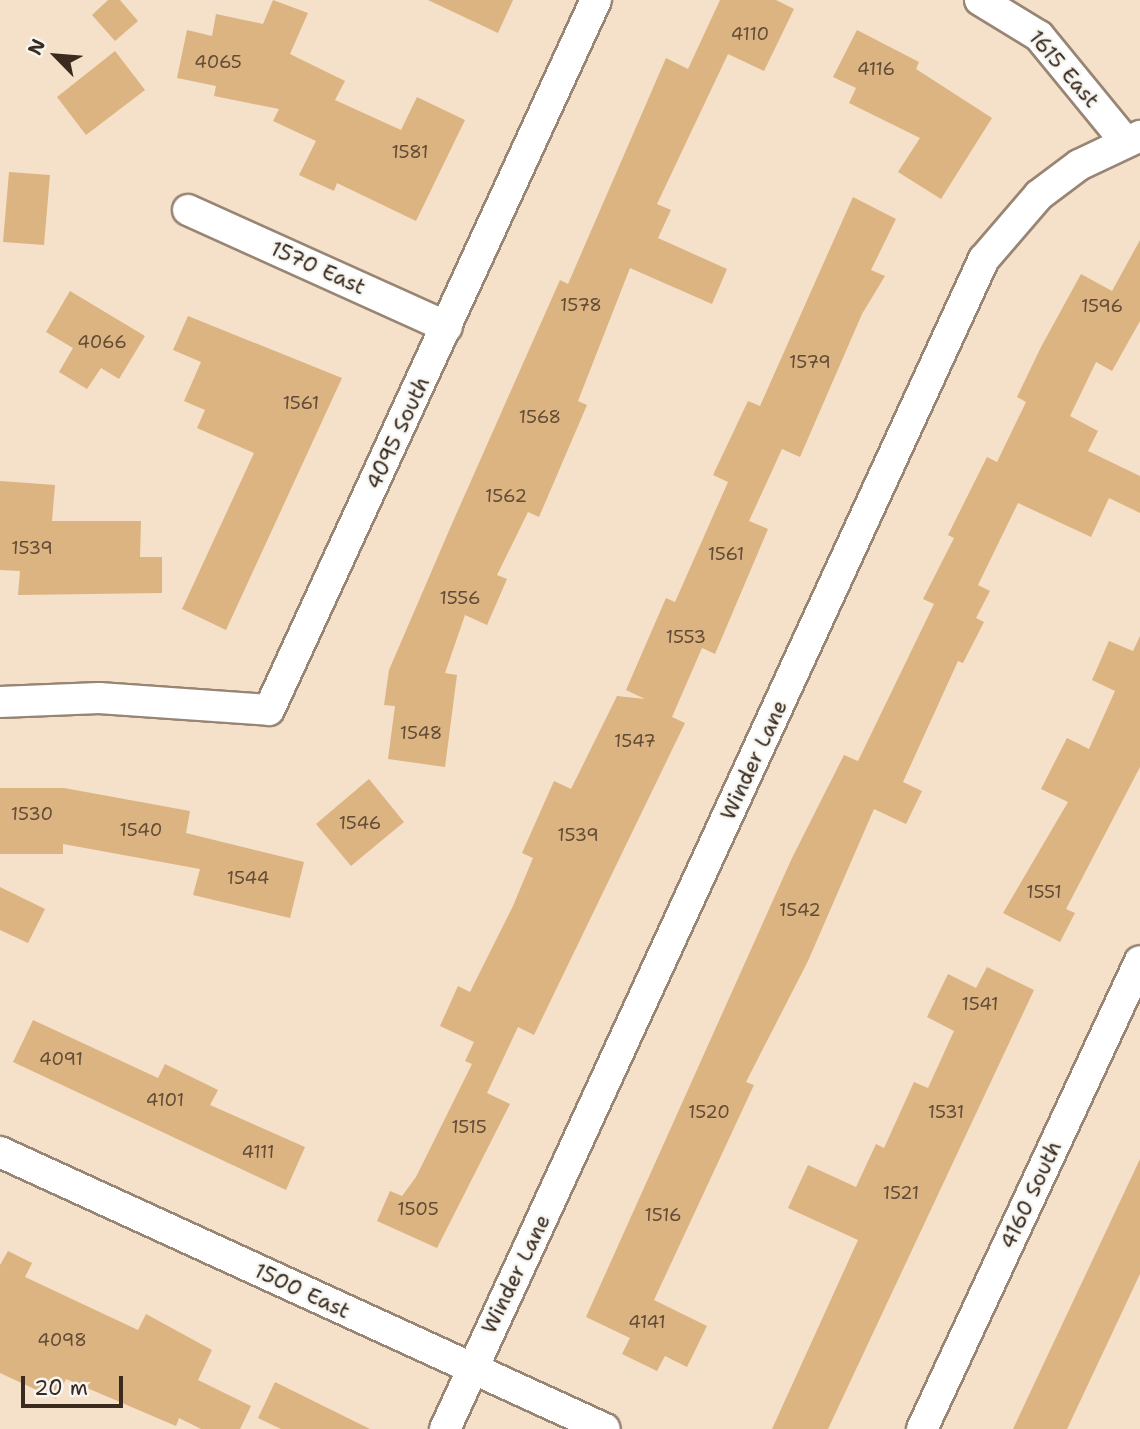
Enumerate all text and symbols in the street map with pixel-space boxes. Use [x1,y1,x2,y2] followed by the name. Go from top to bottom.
[21,21,91,91] north arrow
[731,23,769,45] house number: 4110
[1023,25,1105,113] street label: 1615 East
[22,35,51,59] text: N
[194,51,242,73] house number: 4065
[857,58,895,80] house number: 4116
[391,141,429,163] house number: 1581
[267,236,369,300] street label: 1570 East
[560,294,602,316] house number: 1578
[1081,295,1123,317] house number: 1596
[77,331,127,353] house number: 4066
[789,351,831,373] house number: 1579
[361,373,435,493] street label: 4095 South
[283,392,319,414] house number: 1561
[519,406,561,428] house number: 1568
[485,485,527,507] house number: 1562
[11,537,53,559] house number: 1539
[708,543,744,565] house number: 1561
[439,587,481,609] house number: 1556
[666,626,706,648] house number: 1553
[715,696,793,824] street label: Winder Lane
[400,722,442,744] house number: 1548
[614,730,656,752] house number: 1547
[11,803,53,825] house number: 1530
[339,812,381,834] house number: 1546
[120,819,162,841] house number: 1540
[557,824,599,846] house number: 1539
[227,867,269,889] house number: 1544
[1026,881,1062,903] house number: 1551
[779,899,821,921] house number: 1542
[961,993,999,1015] house number: 1541
[39,1048,83,1070] house number: 4091
[146,1089,184,1111] house number: 4101
[688,1101,730,1123] house number: 1520
[928,1101,964,1123] house number: 1531
[451,1116,487,1138] house number: 1515
[995,1137,1067,1253] street label: 4160 South
[241,1141,275,1163] house number: 4111
[883,1182,919,1204] house number: 1521
[397,1198,439,1220] house number: 1505
[644,1204,682,1226] house number: 1516
[476,1210,556,1338] street label: Winder Lane
[250,1258,354,1324] street label: 1500 East
[628,1311,666,1333] house number: 4141
[37,1329,87,1351] house number: 4098
[24,1362,126,1406] scale bar
[34,1374,88,1402] text: 20 m

